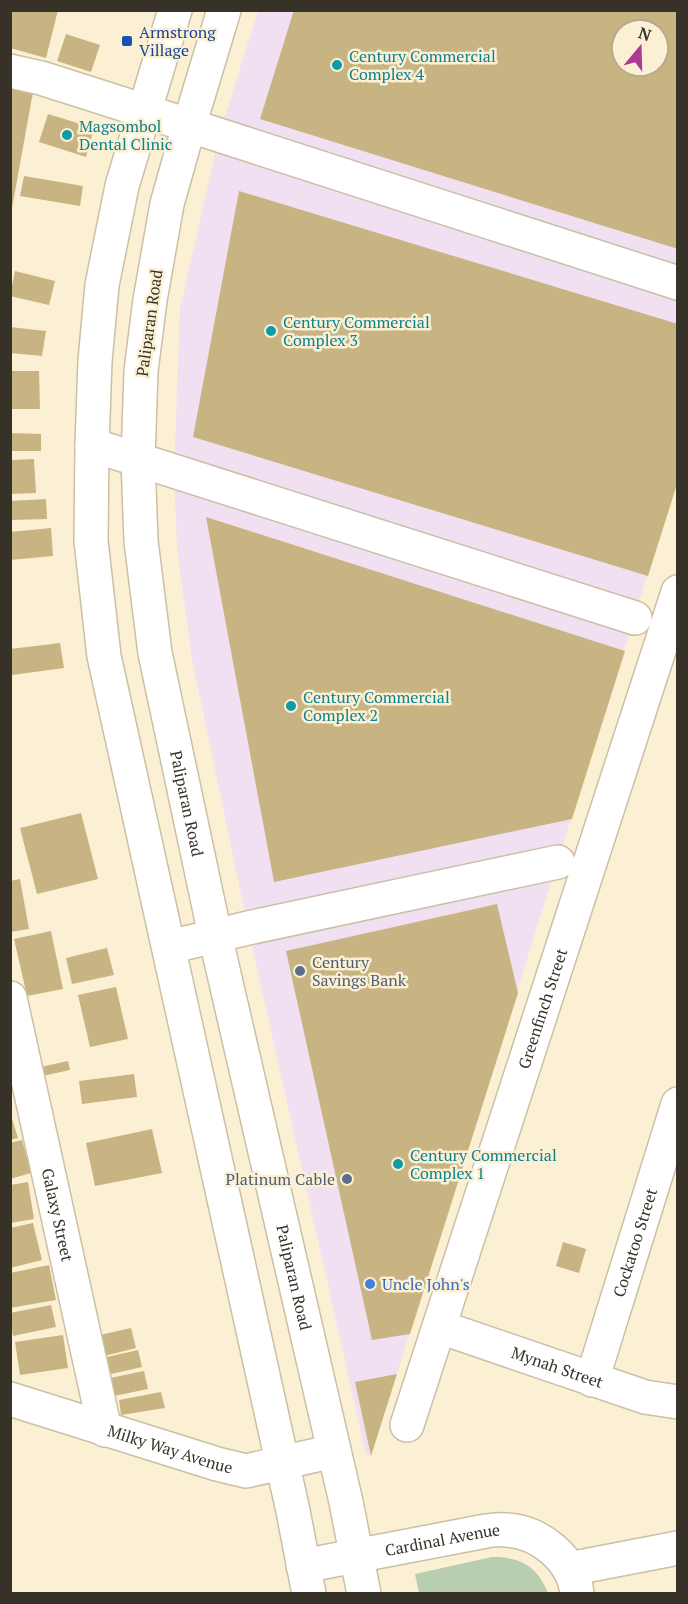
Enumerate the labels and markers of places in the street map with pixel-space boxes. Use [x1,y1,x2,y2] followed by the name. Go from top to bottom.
[139,21,216,61] place label: Armstrong Village
[120,34,134,48] marker: Armstrong Village
[349,45,496,85] place label: Century Commercial Complex 4
[330,58,344,72] marker: Century Commercial Complex 4
[79,115,172,155] place label: Magsombol Dental Clinic
[60,128,74,142] marker: Magsombol Dental Clinic
[283,311,430,351] place label: Century Commercial Complex 3
[264,324,278,338] marker: Century Commercial Complex 3
[303,686,450,726] place label: Century Commercial Complex 2
[284,699,298,713] marker: Century Commercial Complex 2
[312,951,407,991] place label: Century Savings Bank
[293,964,307,978] marker: Century Savings Bank
[410,1144,557,1184] place label: Century Commercial Complex 1
[391,1157,405,1171] marker: Century Commercial Complex 1
[225,1168,335,1190] place label: Platinum Cable
[340,1172,354,1186] marker: Platinum Cable
[382,1273,470,1295] place label: Uncle John's
[363,1277,377,1291] marker: Uncle John's

